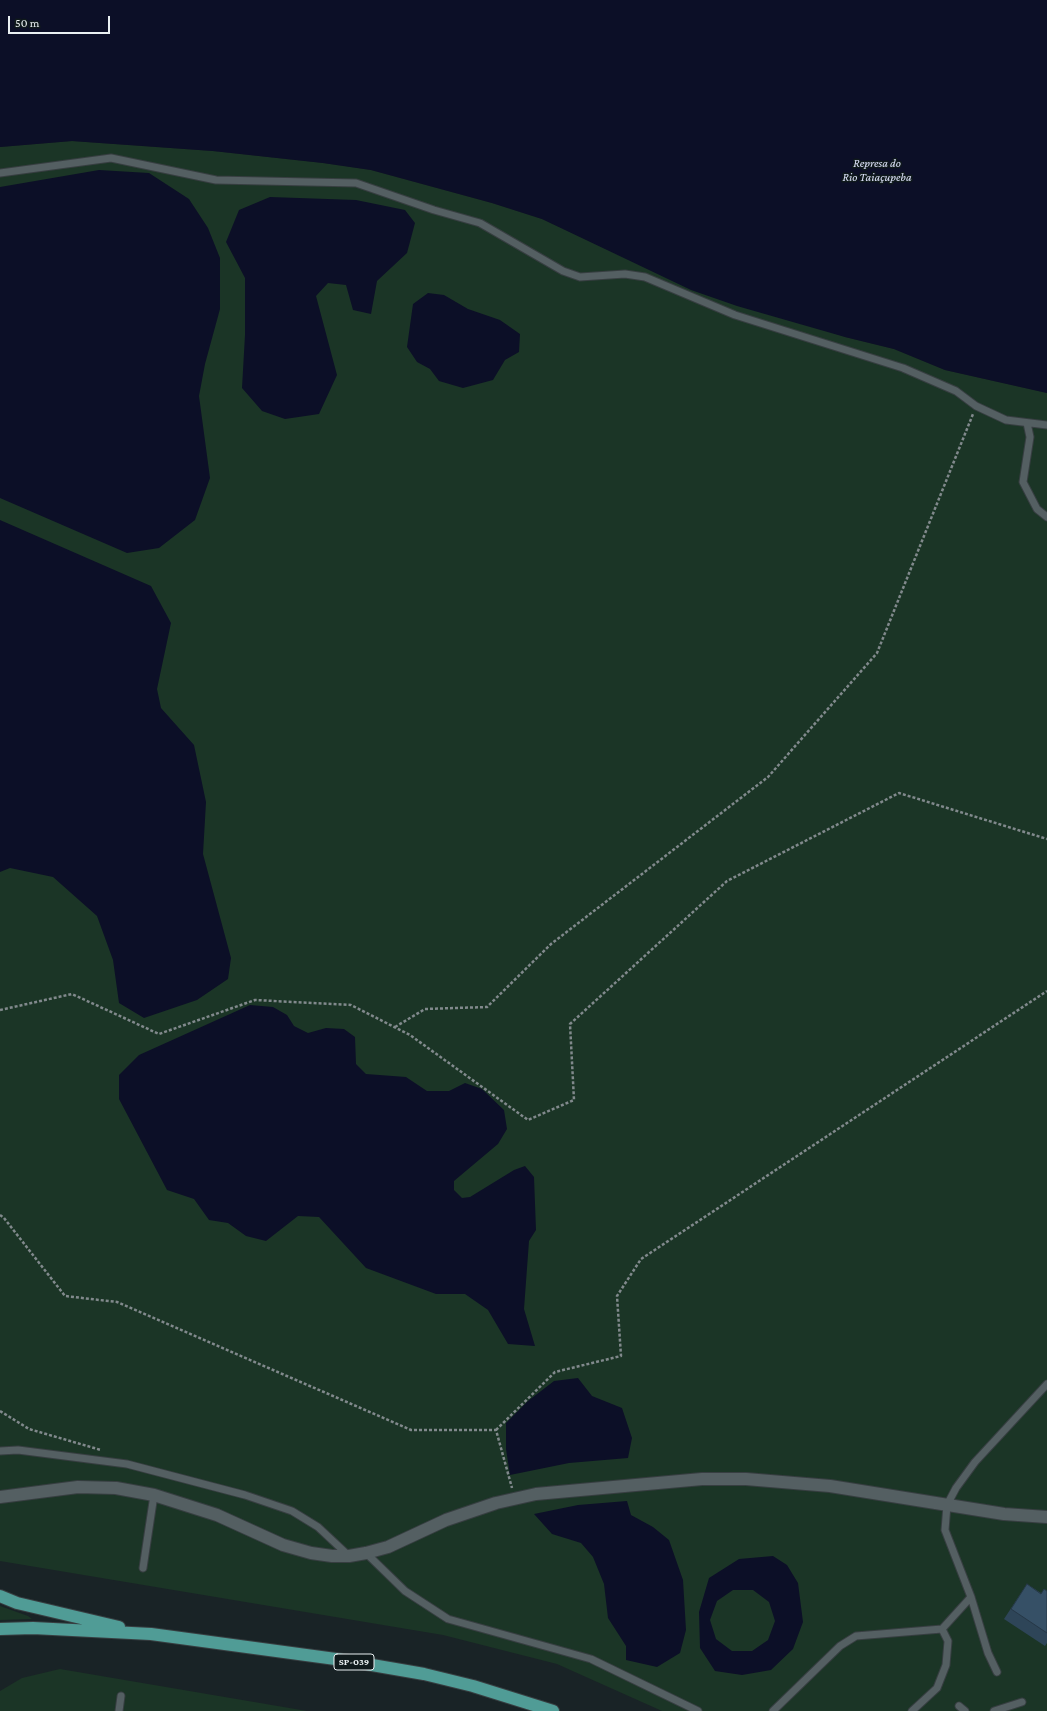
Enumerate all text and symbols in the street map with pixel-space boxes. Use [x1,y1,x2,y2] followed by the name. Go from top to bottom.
[10,8,112,34] scale bar
[15,16,39,30] text: 50 m
[842,156,912,184] water label: Represa do Rio Taiaçupeba
[334,1654,374,1670] road number: SP-039

